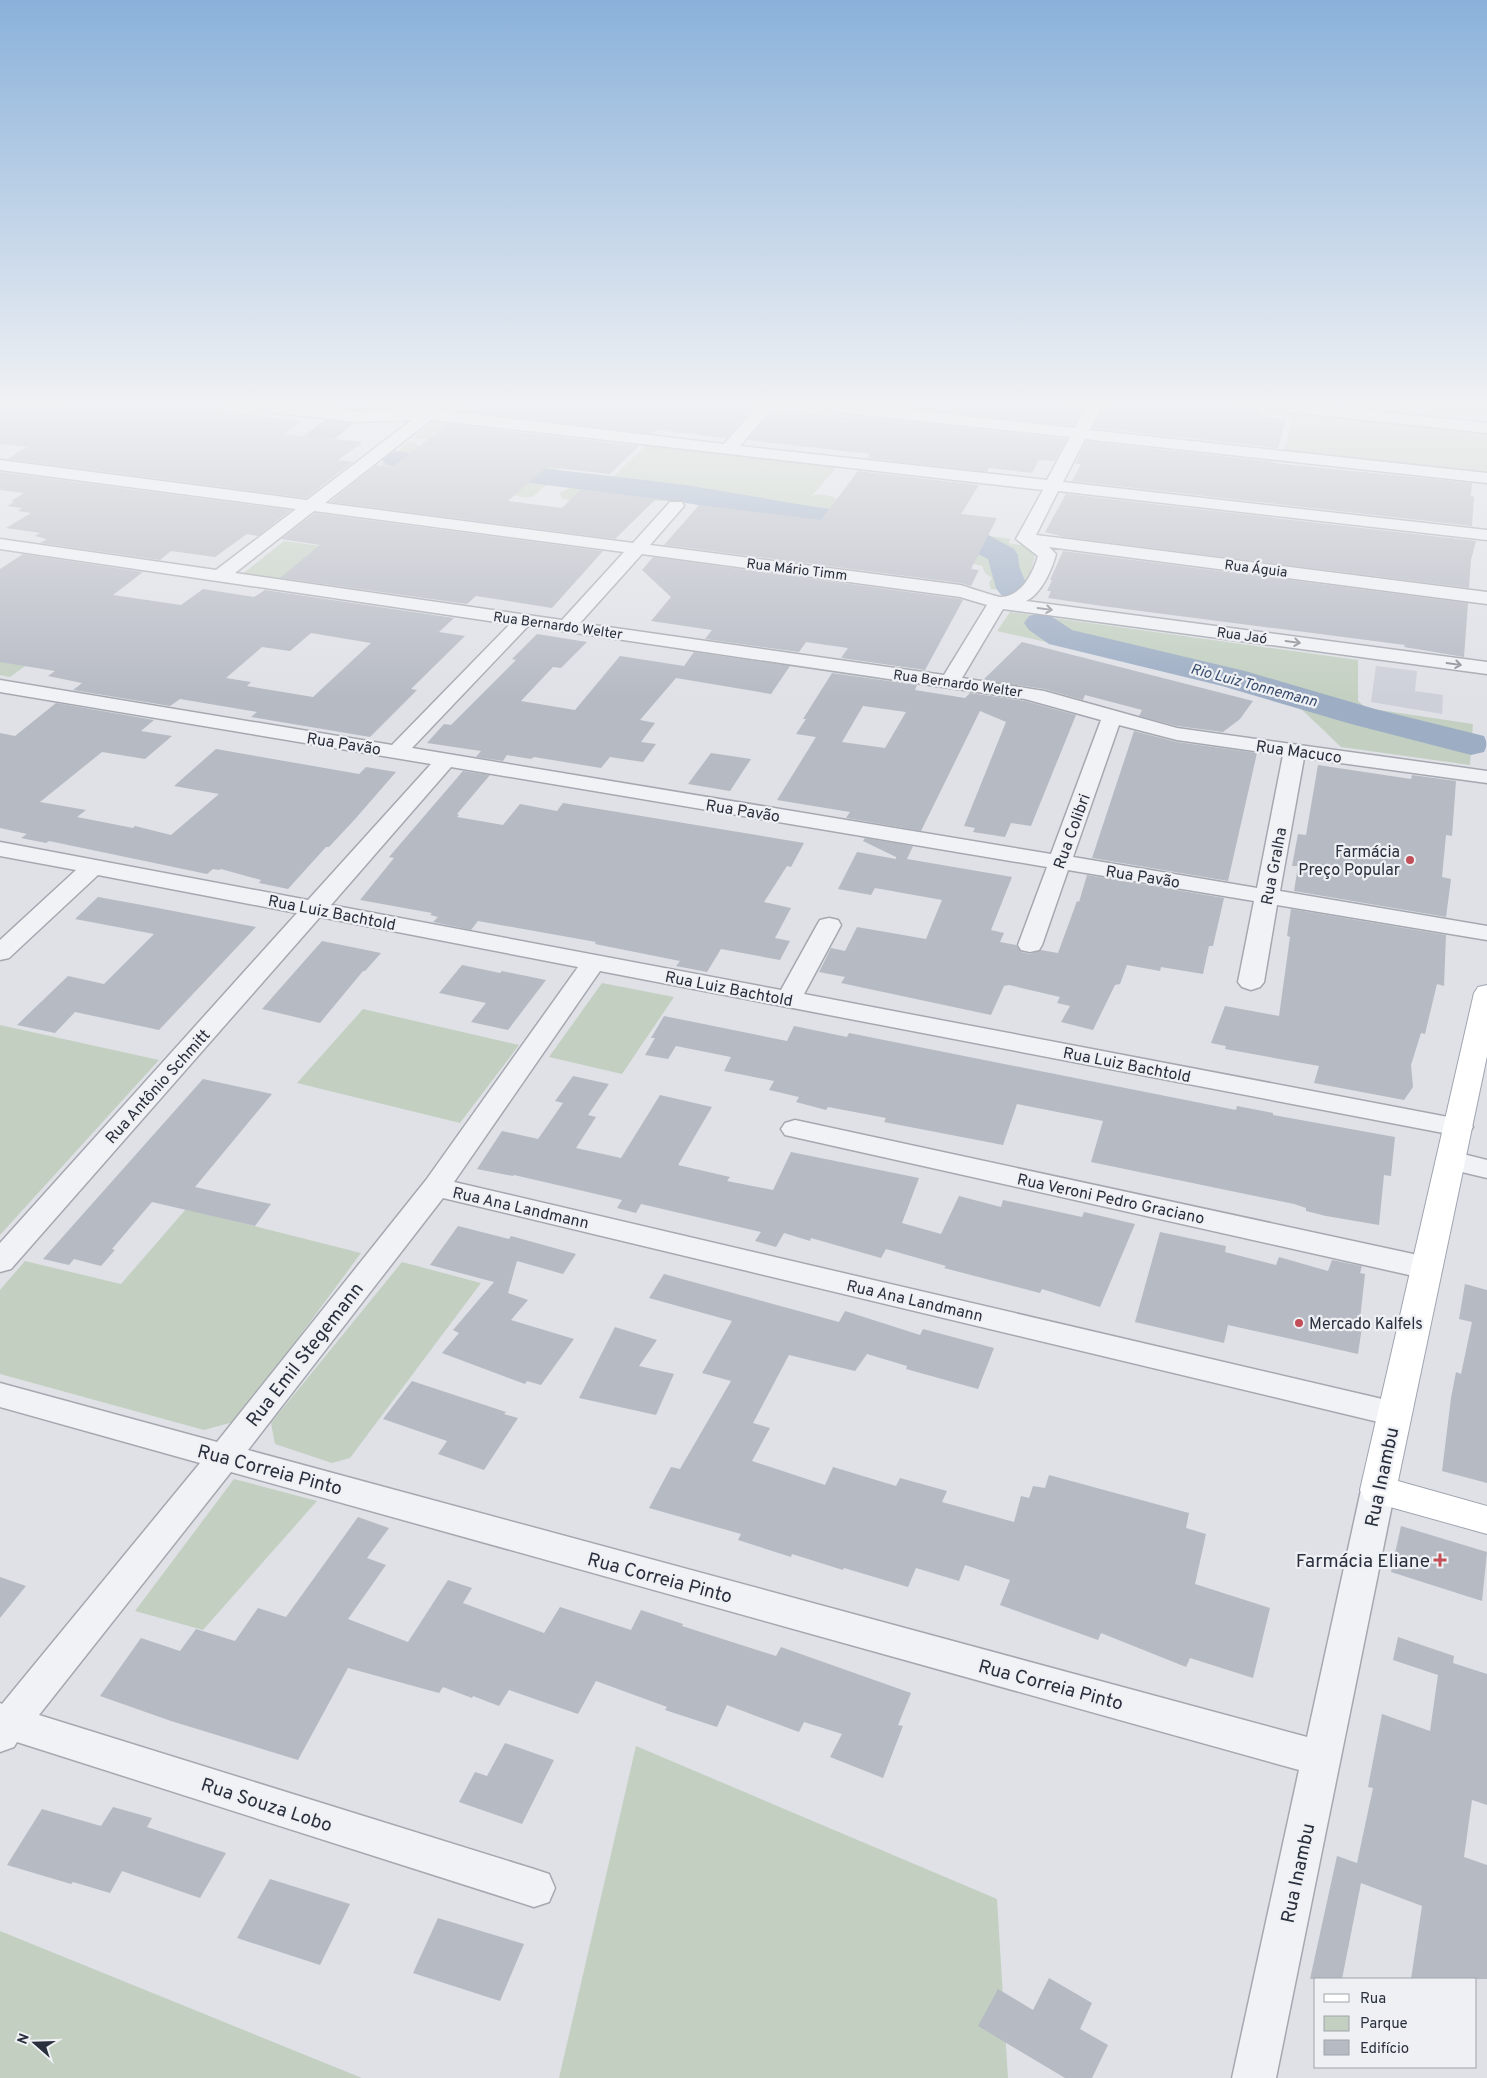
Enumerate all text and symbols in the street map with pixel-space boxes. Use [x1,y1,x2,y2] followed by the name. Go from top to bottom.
[745,556,848,585] street label: Rua Mário Timm
[1223,556,1288,582] street label: Rua Águia
[1037,604,1053,614] one-way arrow
[492,609,624,644] street label: Rua Bernardo Welter
[1215,625,1268,648] street label: Rua Jaó
[1285,637,1301,647] one-way arrow
[1446,659,1462,669] one-way arrow
[1188,660,1319,712] water label: Rio Luiz Tonnemann
[892,667,1024,702] street label: Rua Bernardo Welter
[305,729,382,761] street label: Rua Pavão
[1254,737,1343,769] street label: Rua Macuco
[1050,791,1096,872] street label: Rua Colibri
[704,796,781,828] street label: Rua Pavão
[1258,826,1292,907] street label: Rua Gralha
[1298,843,1400,881] place label: Farmácia Preço Popular
[1404,854,1416,866] marker: Farmácia Preço Popular
[1104,862,1181,894] street label: Rua Pavão
[266,892,397,936] street label: Rua Luiz Bachtold
[663,968,794,1012] street label: Rua Luiz Bachtold
[102,1026,215,1149] street label: Rua Antônio Schmitt
[1061,1044,1192,1088] street label: Rua Luiz Bachtold
[1015,1170,1206,1230] street label: Rua Veroni Pedro Graciano
[450,1184,591,1234] street label: Rua Ana Landmann
[844,1277,985,1327] street label: Rua Ana Landmann
[242,1278,370,1432] street label: Rua Emil Stegemann
[1309,1315,1423,1335] place label: Mercado Kalfels
[1293,1317,1305,1329] marker: Mercado Kalfels
[1361,1425,1405,1530] street label: Rua Inambu
[194,1440,345,1502] street label: Rua Correia Pinto
[584,1548,735,1610] street label: Rua Correia Pinto
[1296,1550,1430,1574] place label: Farmácia Eliane
[1434,1554,1446,1566] marker: Farmácia Eliane
[975,1655,1126,1717] street label: Rua Correia Pinto
[198,1773,335,1838] street label: Rua Souza Lobo
[1277,1821,1321,1926] street label: Rua Inambu
[1314,1978,1477,2068] legend
[1360,1990,1386,2009] text: Rua
[1360,2015,1408,2034] text: Parque
[10,2018,60,2068] north arrow
[14,2031,34,2047] text: N
[1360,2040,1409,2059] text: Edifício

